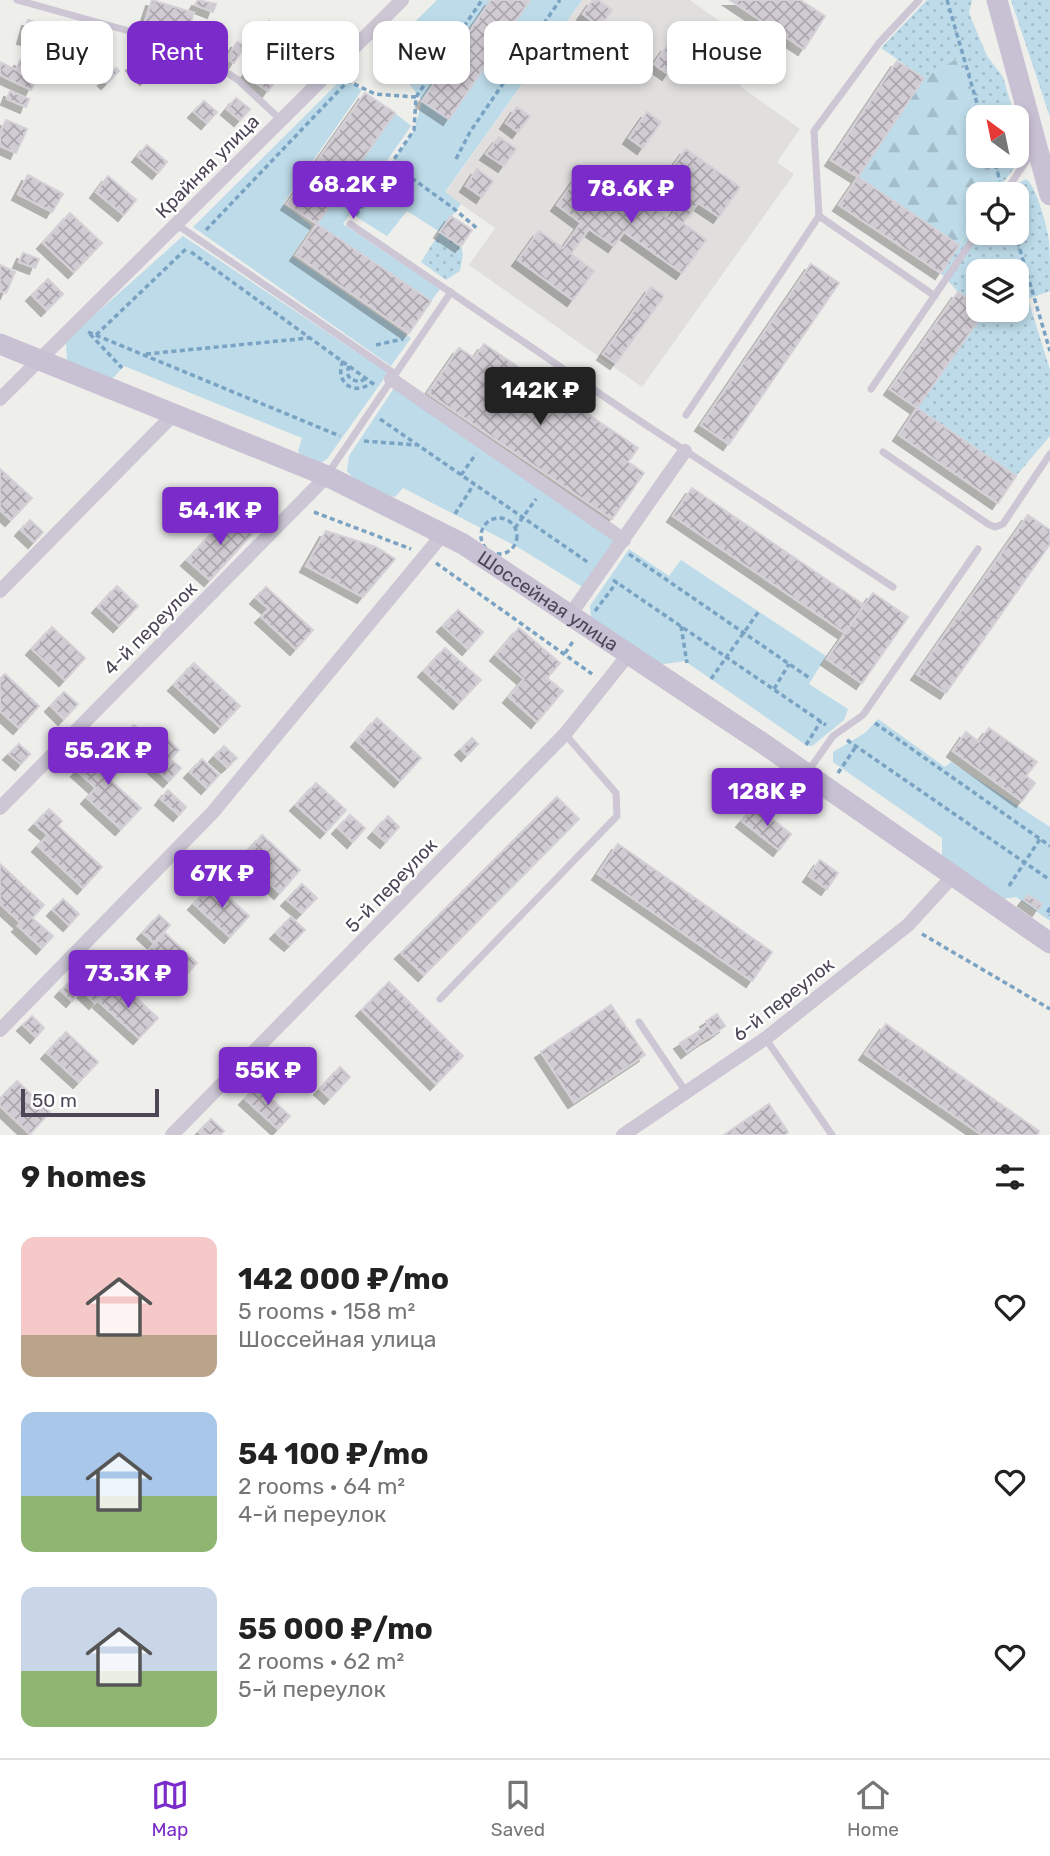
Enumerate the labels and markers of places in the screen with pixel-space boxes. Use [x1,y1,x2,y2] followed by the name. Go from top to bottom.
[288,162,418,221] pin: 68.2K ₽
[566,166,696,225] pin: 78.6K ₽
[483,368,597,427] pin: 142K ₽
[155,488,285,547] pin: 54.1K ₽
[43,728,173,787] pin: 55.2K ₽
[710,768,824,828] pin: 128K ₽
[173,850,271,910] pin: 67K ₽
[63,950,193,1010] pin: 73.3K ₽
[219,1048,317,1107] pin: 55K ₽

